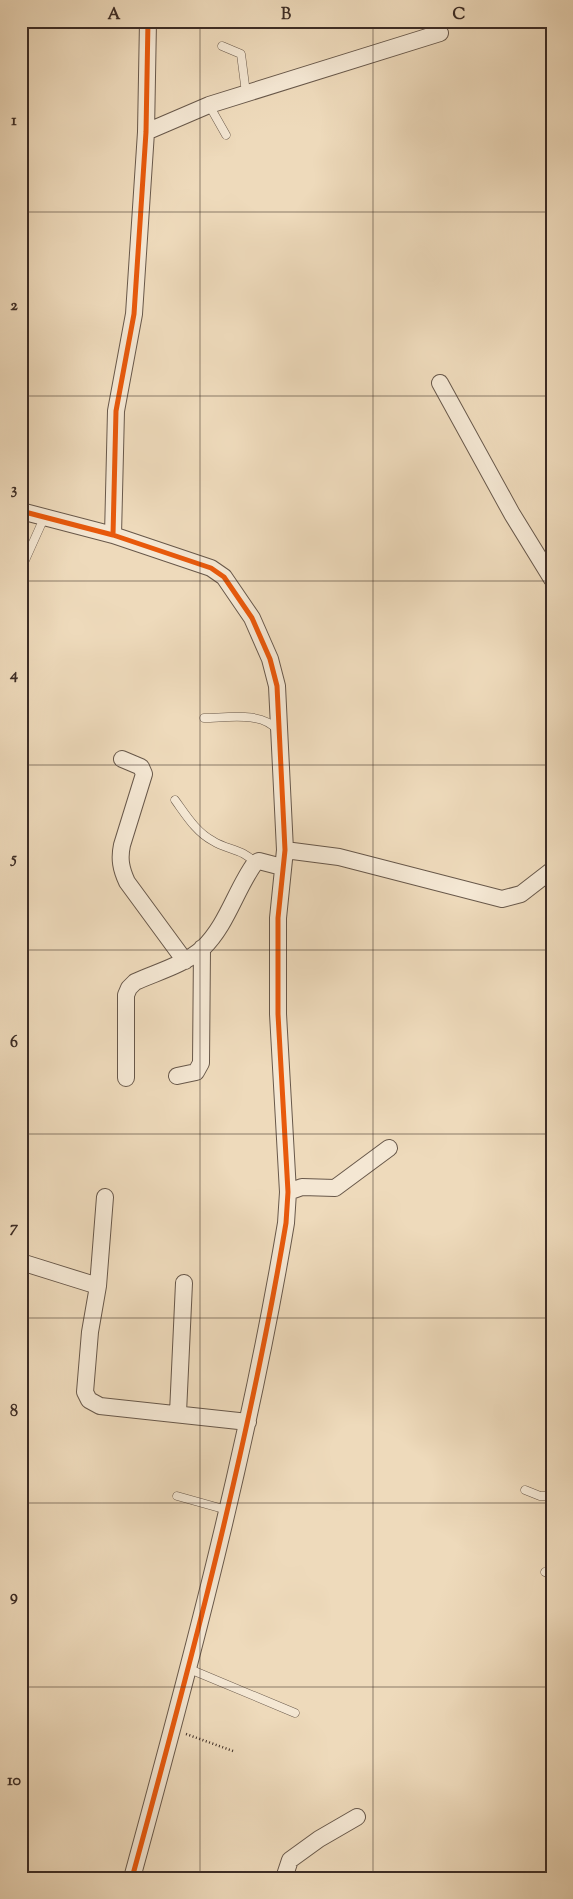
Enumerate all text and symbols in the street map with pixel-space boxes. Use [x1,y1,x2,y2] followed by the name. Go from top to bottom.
[108,4,121,27] text: A
[281,4,291,27] text: B
[453,4,466,27] text: C
[11,110,17,133] text: 1
[10,295,18,318] text: 2
[11,479,18,502] text: 3
[9,664,18,687] text: 4
[9,848,17,871] text: 5
[10,1032,18,1055] text: 6
[10,1217,19,1240] text: 7
[10,1401,18,1424] text: 8
[10,1586,18,1609] text: 9
[7,1770,21,1793] text: 10

